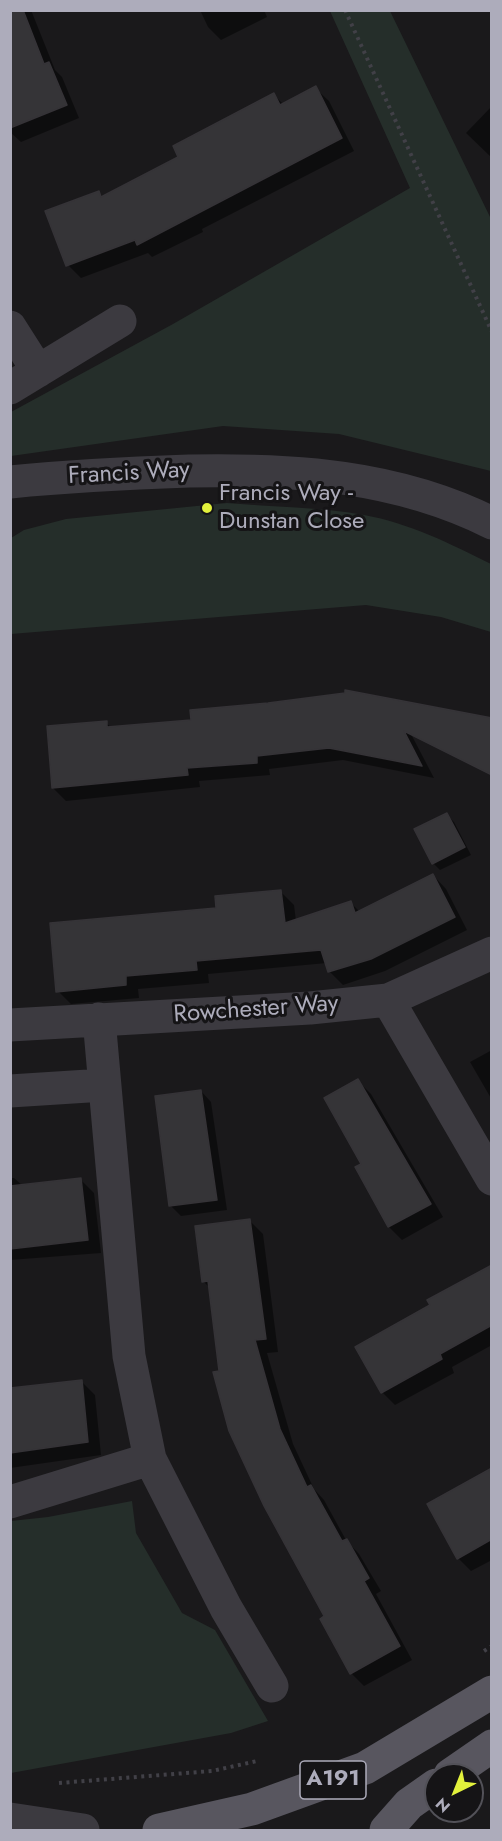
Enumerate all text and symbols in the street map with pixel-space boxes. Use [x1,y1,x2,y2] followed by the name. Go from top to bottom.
[67,456,191,492] street label: Francis Way
[219,480,364,536] place label: Francis Way - Dunstan Close
[200,501,214,515] marker: Francis Way - Dunstan Close
[173,990,339,1030] street label: Rowchester Way
[300,1761,366,1799] road number: A191
[424,1763,484,1823] north arrow
[430,1792,455,1818] text: N

